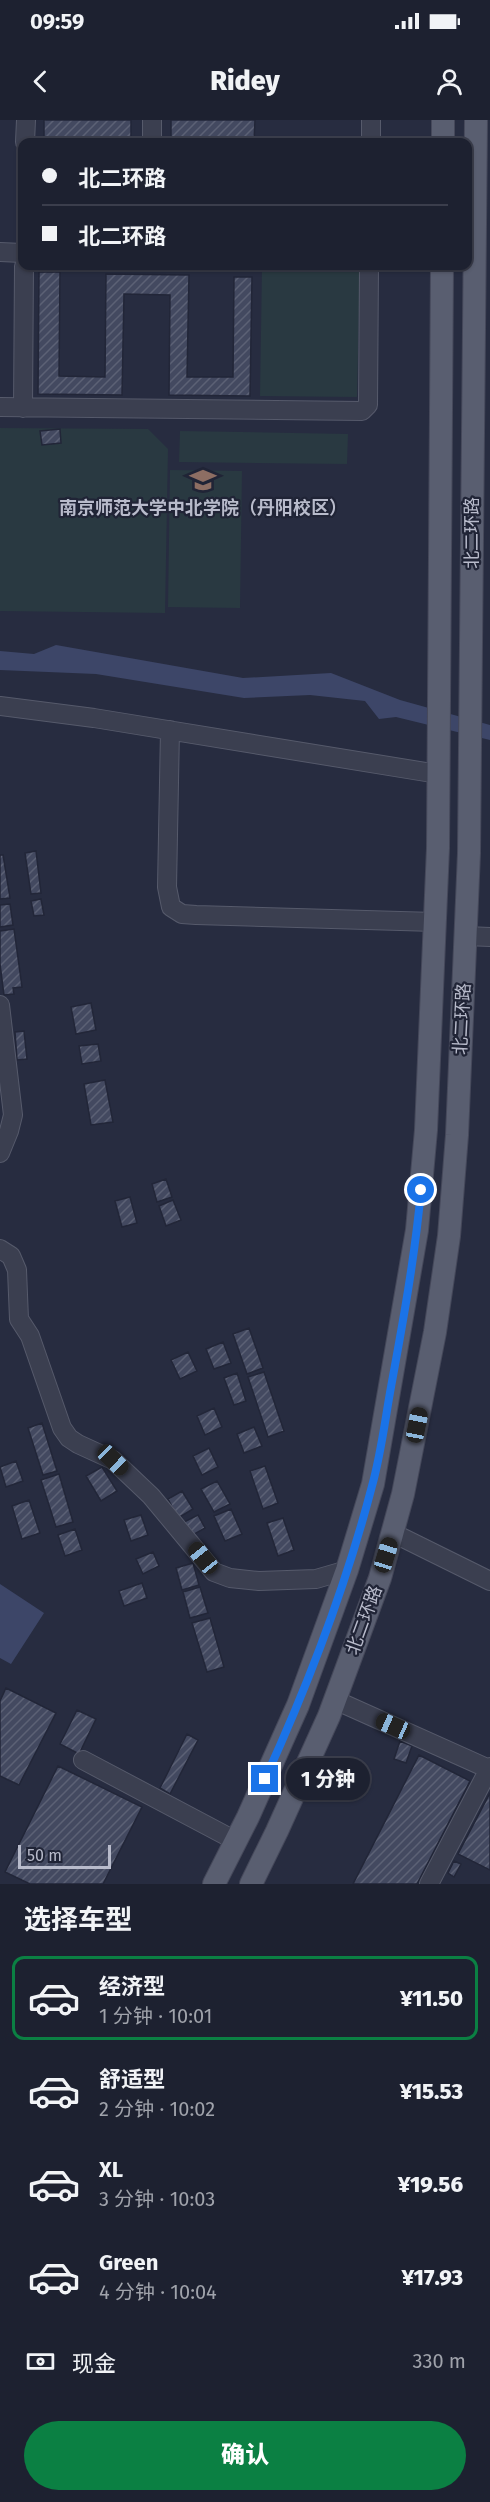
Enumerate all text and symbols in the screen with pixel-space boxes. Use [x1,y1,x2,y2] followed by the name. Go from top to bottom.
[30,8,84,35] text: 09:59
[24,65,57,98] icon: back
[210,65,280,97] text: Ridey
[433,65,466,98] icon: person
[78,165,166,192] text: 北二环路
[78,223,166,250] text: 北二环路
[188,465,218,495] school or university icon: 南京师范大学中北学院（丹阳校区）
[59,497,347,519] place label: 南京师范大学中北学院（丹阳校区）
[461,497,483,569] street label: 北二环路
[449,982,475,1056] street label: 北二环路
[407,1176,434,1203] route start
[405,1406,429,1444] car
[94,1441,132,1479] car
[372,1535,400,1575] car
[185,1538,221,1578] car
[341,1582,387,1658] street label: 北二环路
[373,1710,413,1742] car
[286,1758,370,1800] callout: 1 分钟
[251,1765,278,1792] route end
[301,1767,355,1791] text: 1 分钟
[18,1842,111,1870] scale bar
[27,1846,62,1865] text: 50 m
[24,1904,132,1936] text: 选择车型
[27,1971,81,2025] icon: car
[99,1973,165,2000] text: 经济型
[400,1985,463,2012] text: ¥11.50
[99,2004,212,2028] text: 1 分钟 · 10:01
[27,2064,81,2118] icon: car
[99,2066,165,2093] text: 舒适型
[400,2078,463,2105] text: ¥15.53
[99,2097,215,2121] text: 2 分钟 · 10:02
[99,2156,123,2183] text: XL
[27,2157,81,2211] icon: car
[398,2171,463,2198] text: ¥19.56
[99,2187,215,2211] text: 3 分钟 · 10:03
[99,2249,158,2276] text: Green
[27,2250,81,2304] icon: car
[402,2264,463,2291] text: ¥17.93
[99,2280,217,2304] text: 4 分钟 · 10:04
[24,2345,57,2378] icon: cash
[412,2349,466,2373] text: 330 m
[72,2350,116,2377] text: 现金
[24,2421,466,2490] button: 确认

